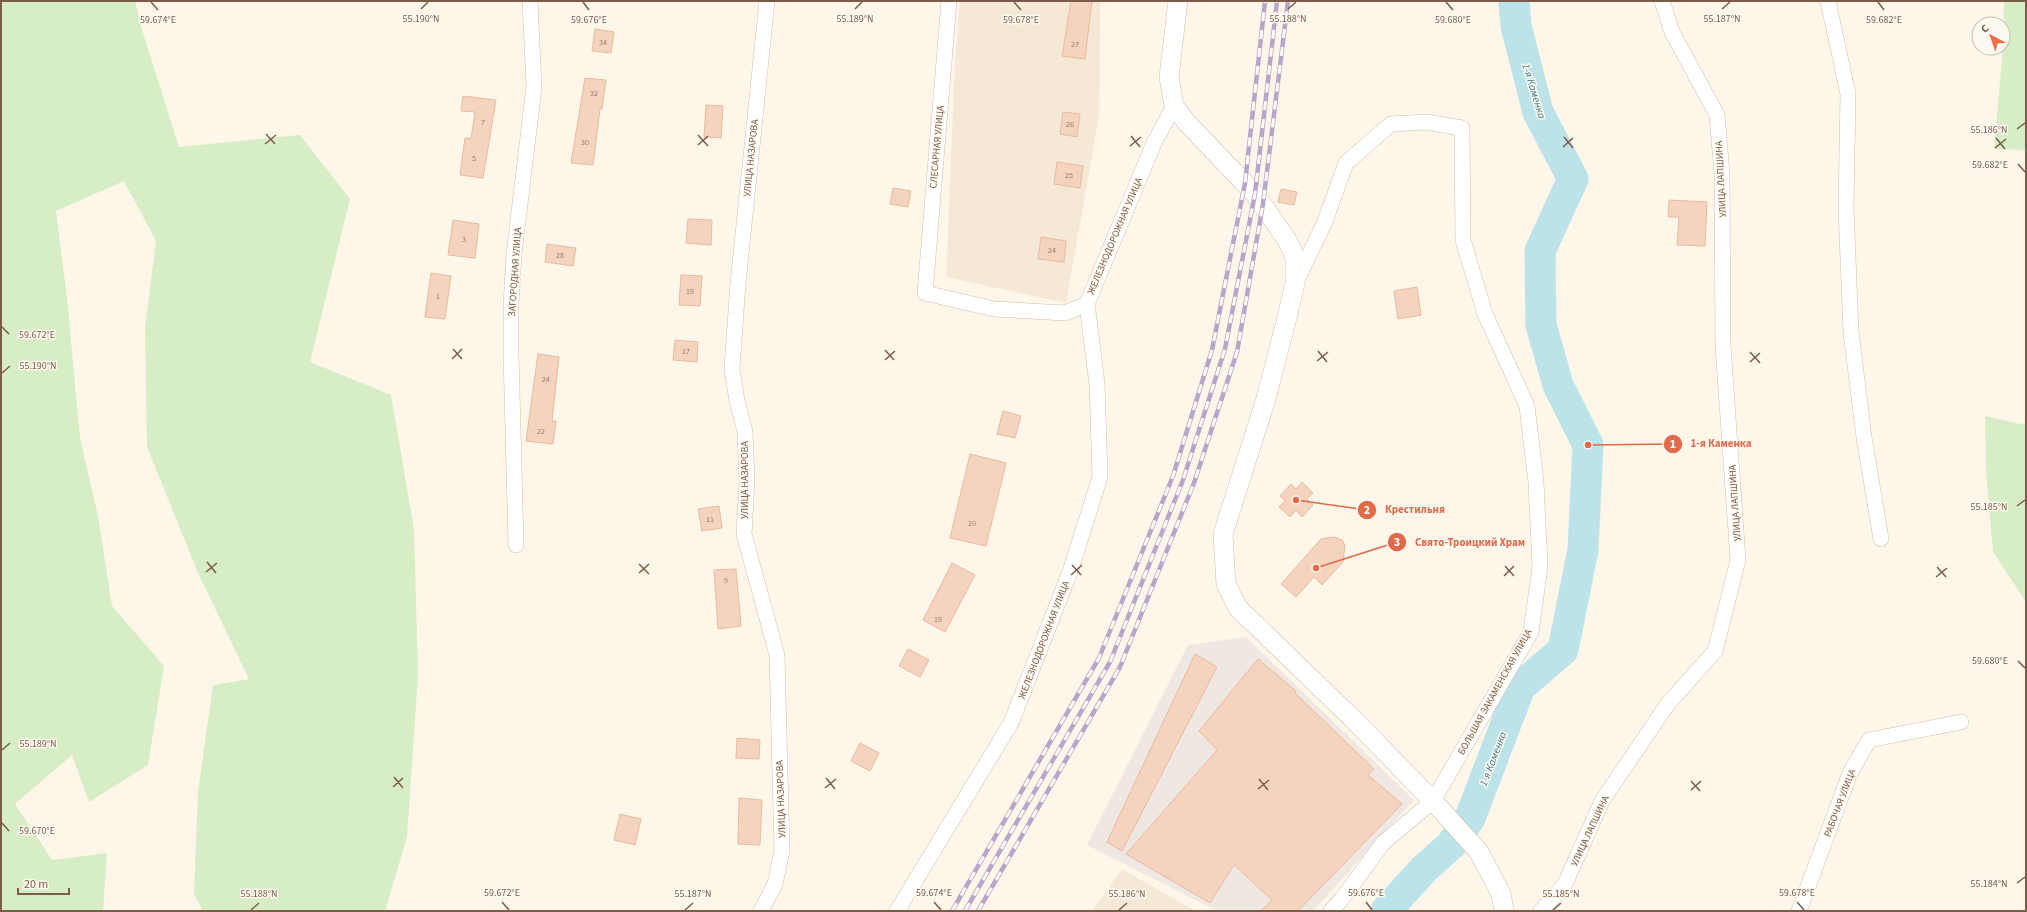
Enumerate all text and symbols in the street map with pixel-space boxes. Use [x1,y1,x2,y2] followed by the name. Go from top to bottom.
[402,12,440,26] text: 55.190°N
[836,12,874,26] text: 55.189°N
[1269,12,1307,26] text: 55.188°N
[1703,12,1741,26] text: 55.187°N
[140,13,176,27] text: 59.674°E
[571,13,607,27] text: 59.676°E
[1003,13,1039,27] text: 59.678°E
[1435,13,1471,27] text: 59.680°E
[1866,13,1902,27] text: 59.682°E
[1971,16,2011,56] north arrow
[1977,21,1993,37] text: С
[599,37,607,48] house number: 34
[1071,39,1079,50] house number: 27
[1518,62,1550,121] water label: 1-я Каменка
[590,88,598,99] house number: 32
[926,104,948,189] street label: СЛЕСАРНАЯ УЛИЦА
[481,117,485,128] house number: 7
[740,118,762,197] street label: УЛИЦА НАЗАРОВА
[1066,119,1074,130] house number: 26
[1970,123,2008,137] text: 55.186°N
[581,137,589,148] house number: 30
[1712,140,1730,218] street label: УЛИЦА ЛАПШИНА
[472,153,476,164] house number: 5
[1972,158,2008,172] text: 59.682°E
[1065,170,1073,181] house number: 25
[1084,175,1146,297] street label: ЖЕЛЕЗНОДОРОЖНАЯ УЛИЦА
[505,226,525,317] street label: ЗАГОРОДНАЯ УЛИЦА
[462,234,466,245] house number: 3
[1048,245,1056,256] house number: 24
[556,250,564,261] house number: 28
[686,286,694,297] house number: 19
[436,291,440,302] house number: 1
[19,328,55,342] text: 59.672°E
[682,346,690,357] house number: 17
[19,359,57,373] text: 55.190°N
[542,374,550,385] house number: 24
[537,426,545,437] house number: 22
[1663,432,1760,455] callout: 1-я Каменка
[1670,436,1676,453] text: 1
[1690,436,1752,451] text: 1-я Каменка
[738,441,752,519] street label: УЛИЦА НАЗАРОВА
[1725,464,1745,542] street label: УЛИЦА ЛАПШИНА
[1357,498,1453,521] callout: Крестильня
[1970,500,2008,514] text: 55.185°N
[1364,502,1370,519] text: 2
[1385,502,1445,517] text: Крестильня
[706,514,714,525] house number: 11
[968,518,976,529] house number: 20
[1387,531,1533,554] callout: Свято-Троицкий Храм
[1394,534,1400,551] text: 3
[1415,535,1525,550] text: Свято-Троицкий Храм
[724,575,728,586] house number: 9
[1015,578,1073,701] street label: ЖЕЛЕЗНОДОРОЖНАЯ УЛИЦА
[934,614,942,625] house number: 19
[1455,626,1536,757] street label: БОЛЬШАЯ ЗАКАМЕНСКАЯ УЛИЦА
[1972,654,2008,668] text: 59.680°E
[1476,730,1510,788] water label: 1-я Каменка
[19,737,57,751] text: 55.189°N
[773,759,789,838] street label: УЛИЦА НАЗАРОВА
[1821,767,1860,839] street label: РАБОЧАЯ УЛИЦА
[1567,793,1613,869] street label: УЛИЦА ЛАПШИНА
[19,824,55,838] text: 59.670°E
[18,870,69,896] scale bar
[24,876,48,893] text: 20 m
[1970,877,2008,891] text: 55.184°N
[484,886,520,900] text: 59.672°E
[916,886,952,900] text: 59.674°E
[1348,886,1384,900] text: 59.676°E
[1779,886,1815,900] text: 59.678°E
[240,887,278,901] text: 55.188°N
[674,887,712,901] text: 55.187°N
[1108,887,1146,901] text: 55.186°N
[1542,887,1580,901] text: 55.185°N

